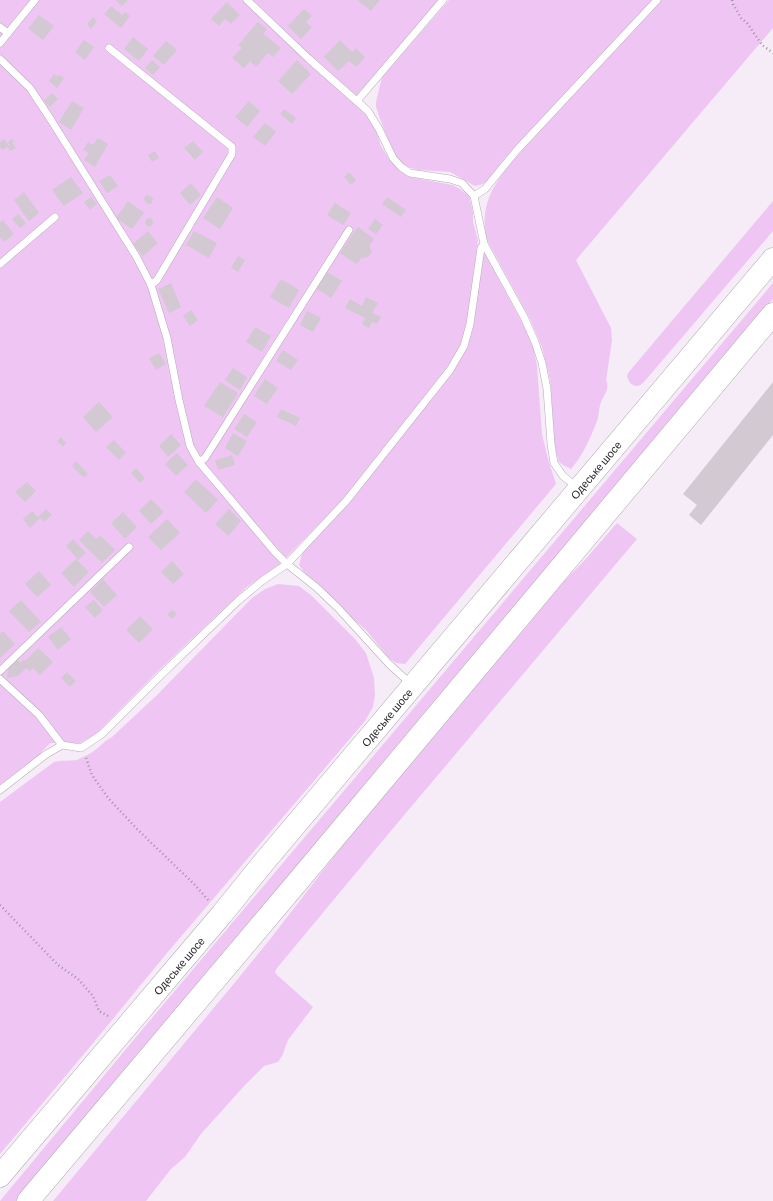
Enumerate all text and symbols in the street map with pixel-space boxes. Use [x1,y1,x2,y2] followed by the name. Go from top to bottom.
[567,438,624,501] street label: Одеське шосе
[358,685,415,749] street label: Одеське шосе
[150,934,207,997] street label: Одеське шосе

